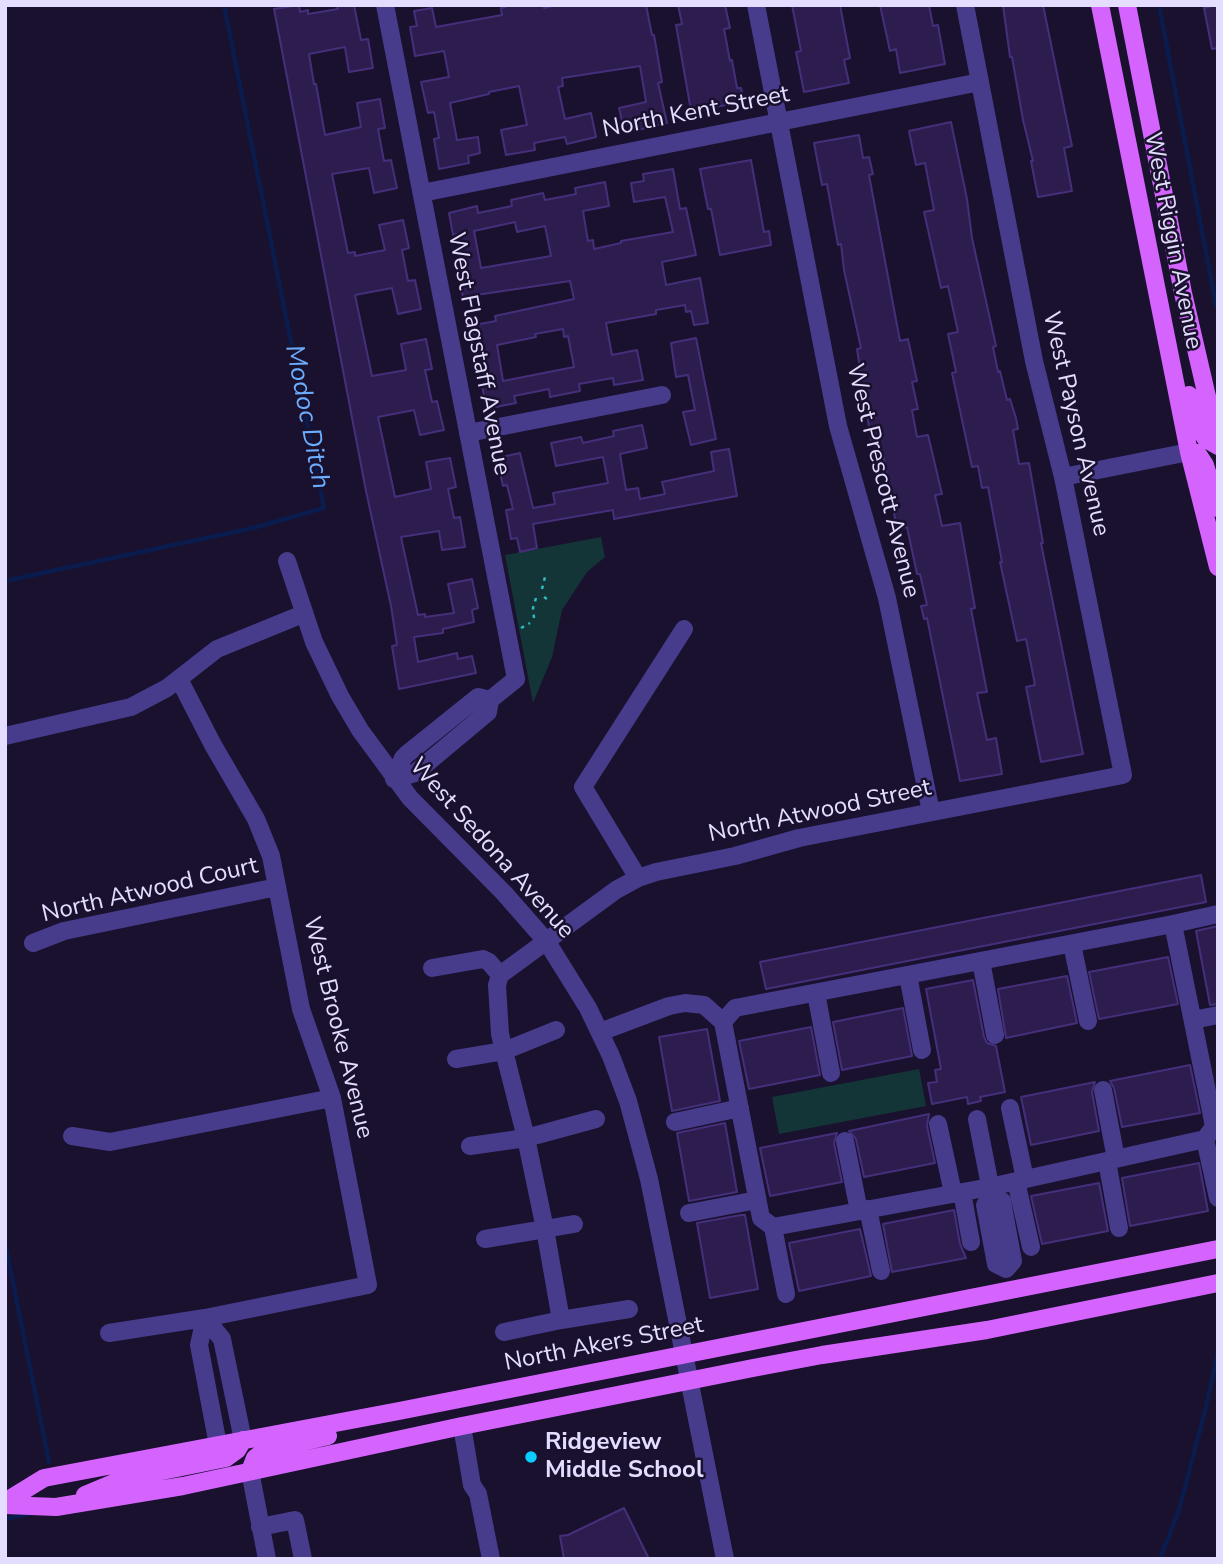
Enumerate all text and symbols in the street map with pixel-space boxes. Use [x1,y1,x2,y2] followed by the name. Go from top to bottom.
[600,81,792,145] street label: North Kent Street
[1137,130,1207,352] street label: West Riggin Avenue
[440,230,516,478] street label: West Flagstaff Avenue
[1035,309,1115,539] street label: West Payson Avenue
[277,342,335,492] water label: Modoc Ditch
[839,361,925,601] street label: West Prescott Avenue
[402,753,580,945] street label: West Sedona Avenue
[706,774,934,850] street label: North Atwood Street
[39,852,261,930] street label: North Atwood Court
[296,914,378,1142] street label: West Brooke Avenue
[502,1312,706,1378] street label: North Akers Street
[545,1429,704,1485] place label: Ridgeview Middle School
[523,1449,539,1465] marker: Ridgeview Middle School

